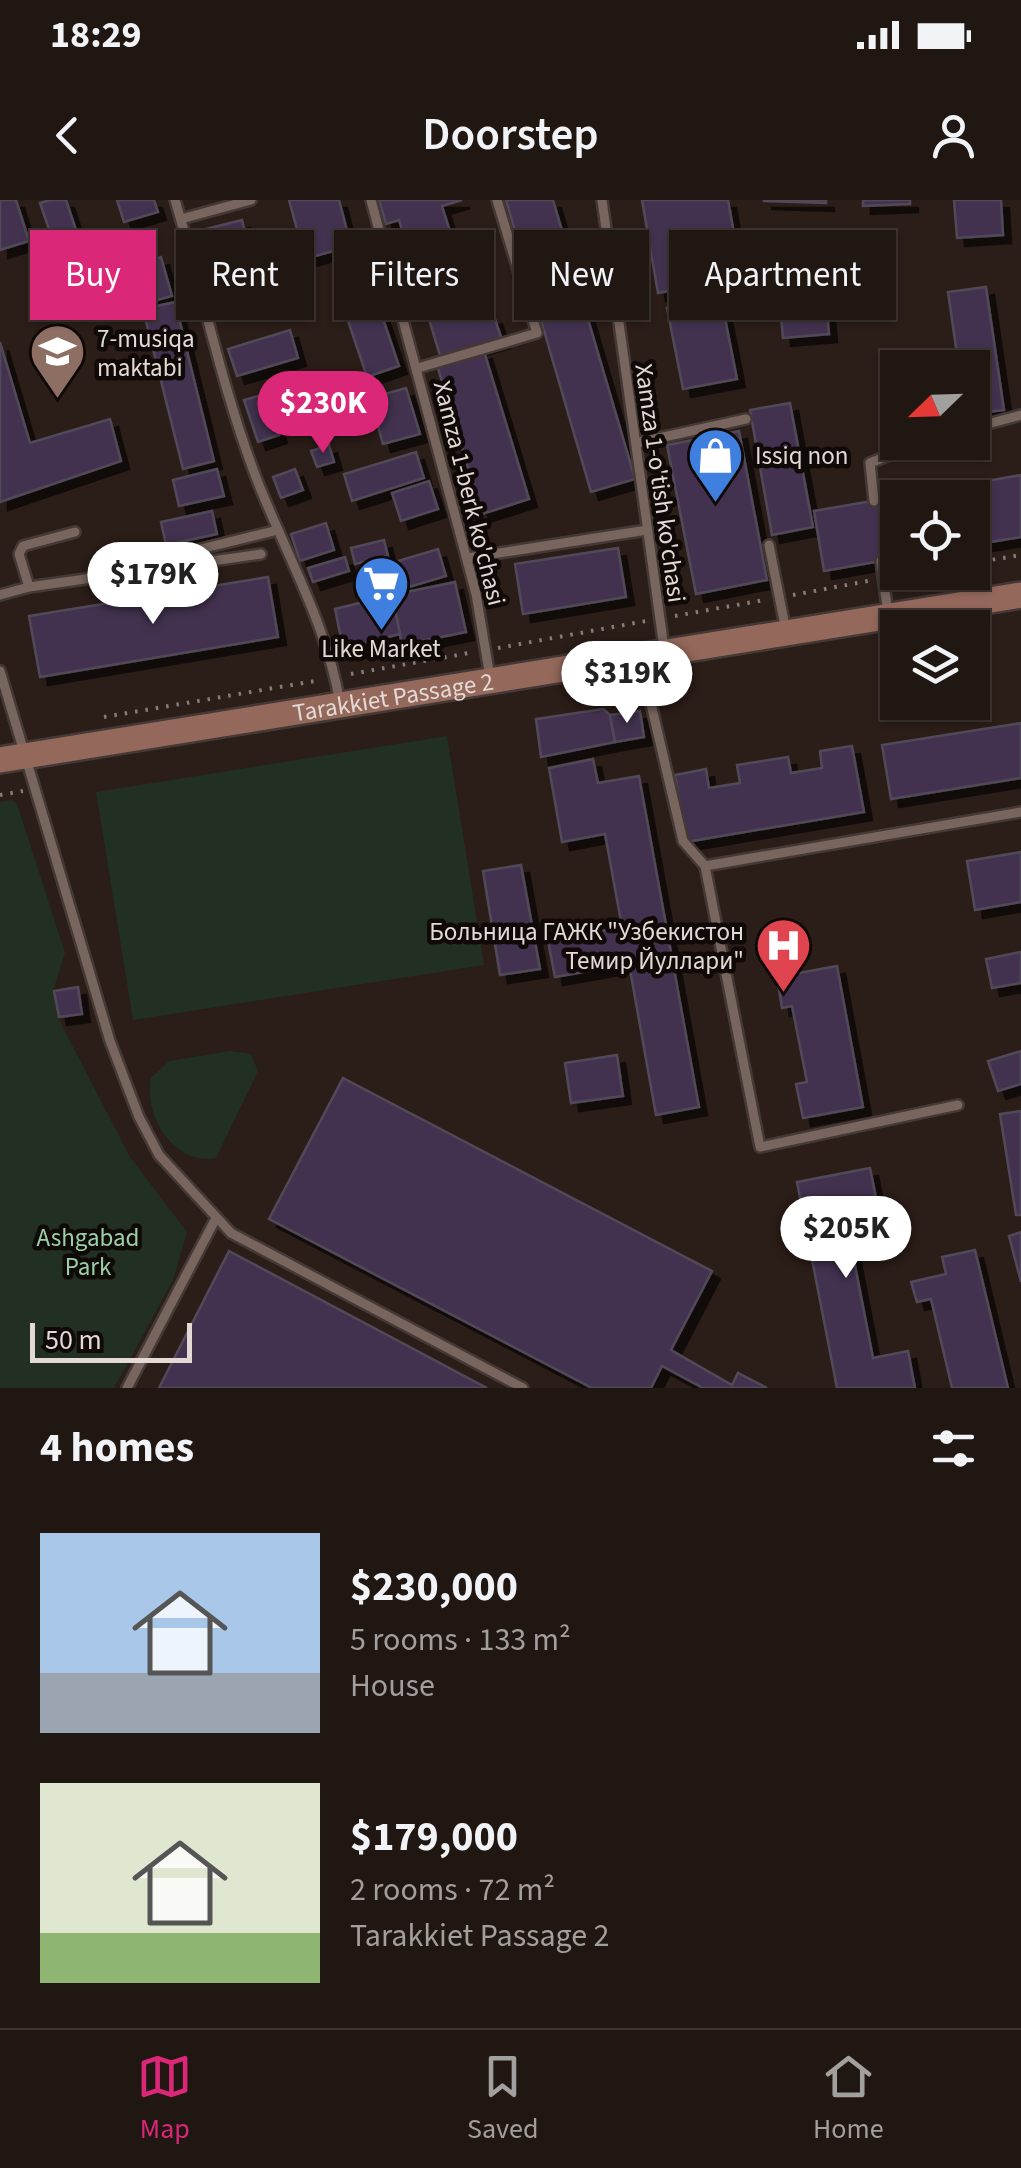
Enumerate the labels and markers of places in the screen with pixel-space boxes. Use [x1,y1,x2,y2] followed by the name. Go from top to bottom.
[97,321,195,386] place label: 7-musiqa maktabi
[28,322,88,401] school or university icon: 7-musiqa maktabi
[253,371,393,456] pin: $230K
[686,425,746,504] shop icon: Issiq non
[755,438,848,474] place label: Issiq non
[83,542,223,627] pin: $179K
[351,553,411,632] supermarket icon: Like Market
[321,631,441,667] place label: Like Market
[557,641,697,726] pin: $319K
[429,914,744,979] place label: Больница ГАЖК "Узбекистон Темир Йуллари"
[753,915,813,994] hospital icon: Больница ГАЖК "Узбекистон Темир Йуллари"
[776,1196,916,1281] pin: $205K

